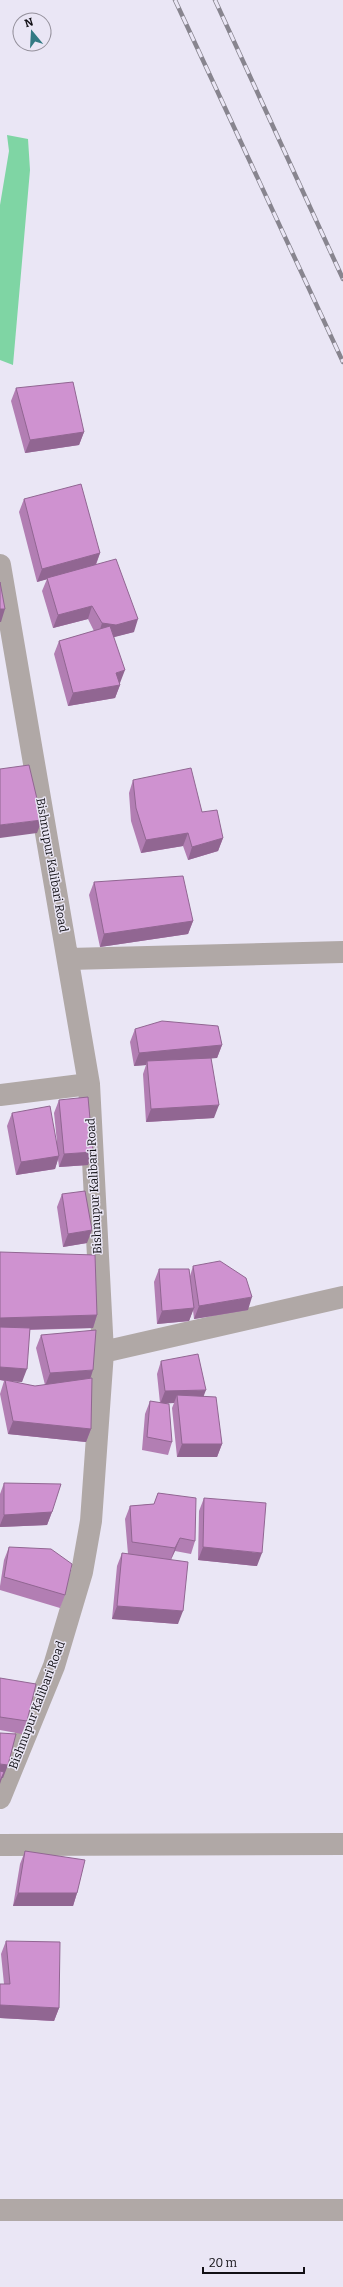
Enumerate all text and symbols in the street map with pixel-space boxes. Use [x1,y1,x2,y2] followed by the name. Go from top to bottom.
[12,12,52,52] north arrow
[23,15,36,30] text: N
[33,797,71,933] street label: Bishnupur Kalibari Road
[83,1118,105,1254] street label: Bishnupur Kalibari Road
[6,1639,68,1771] street label: Bishnupur Kalibari Road
[203,2249,304,2275] scale bar
[209,2256,238,2270] text: 20 m

